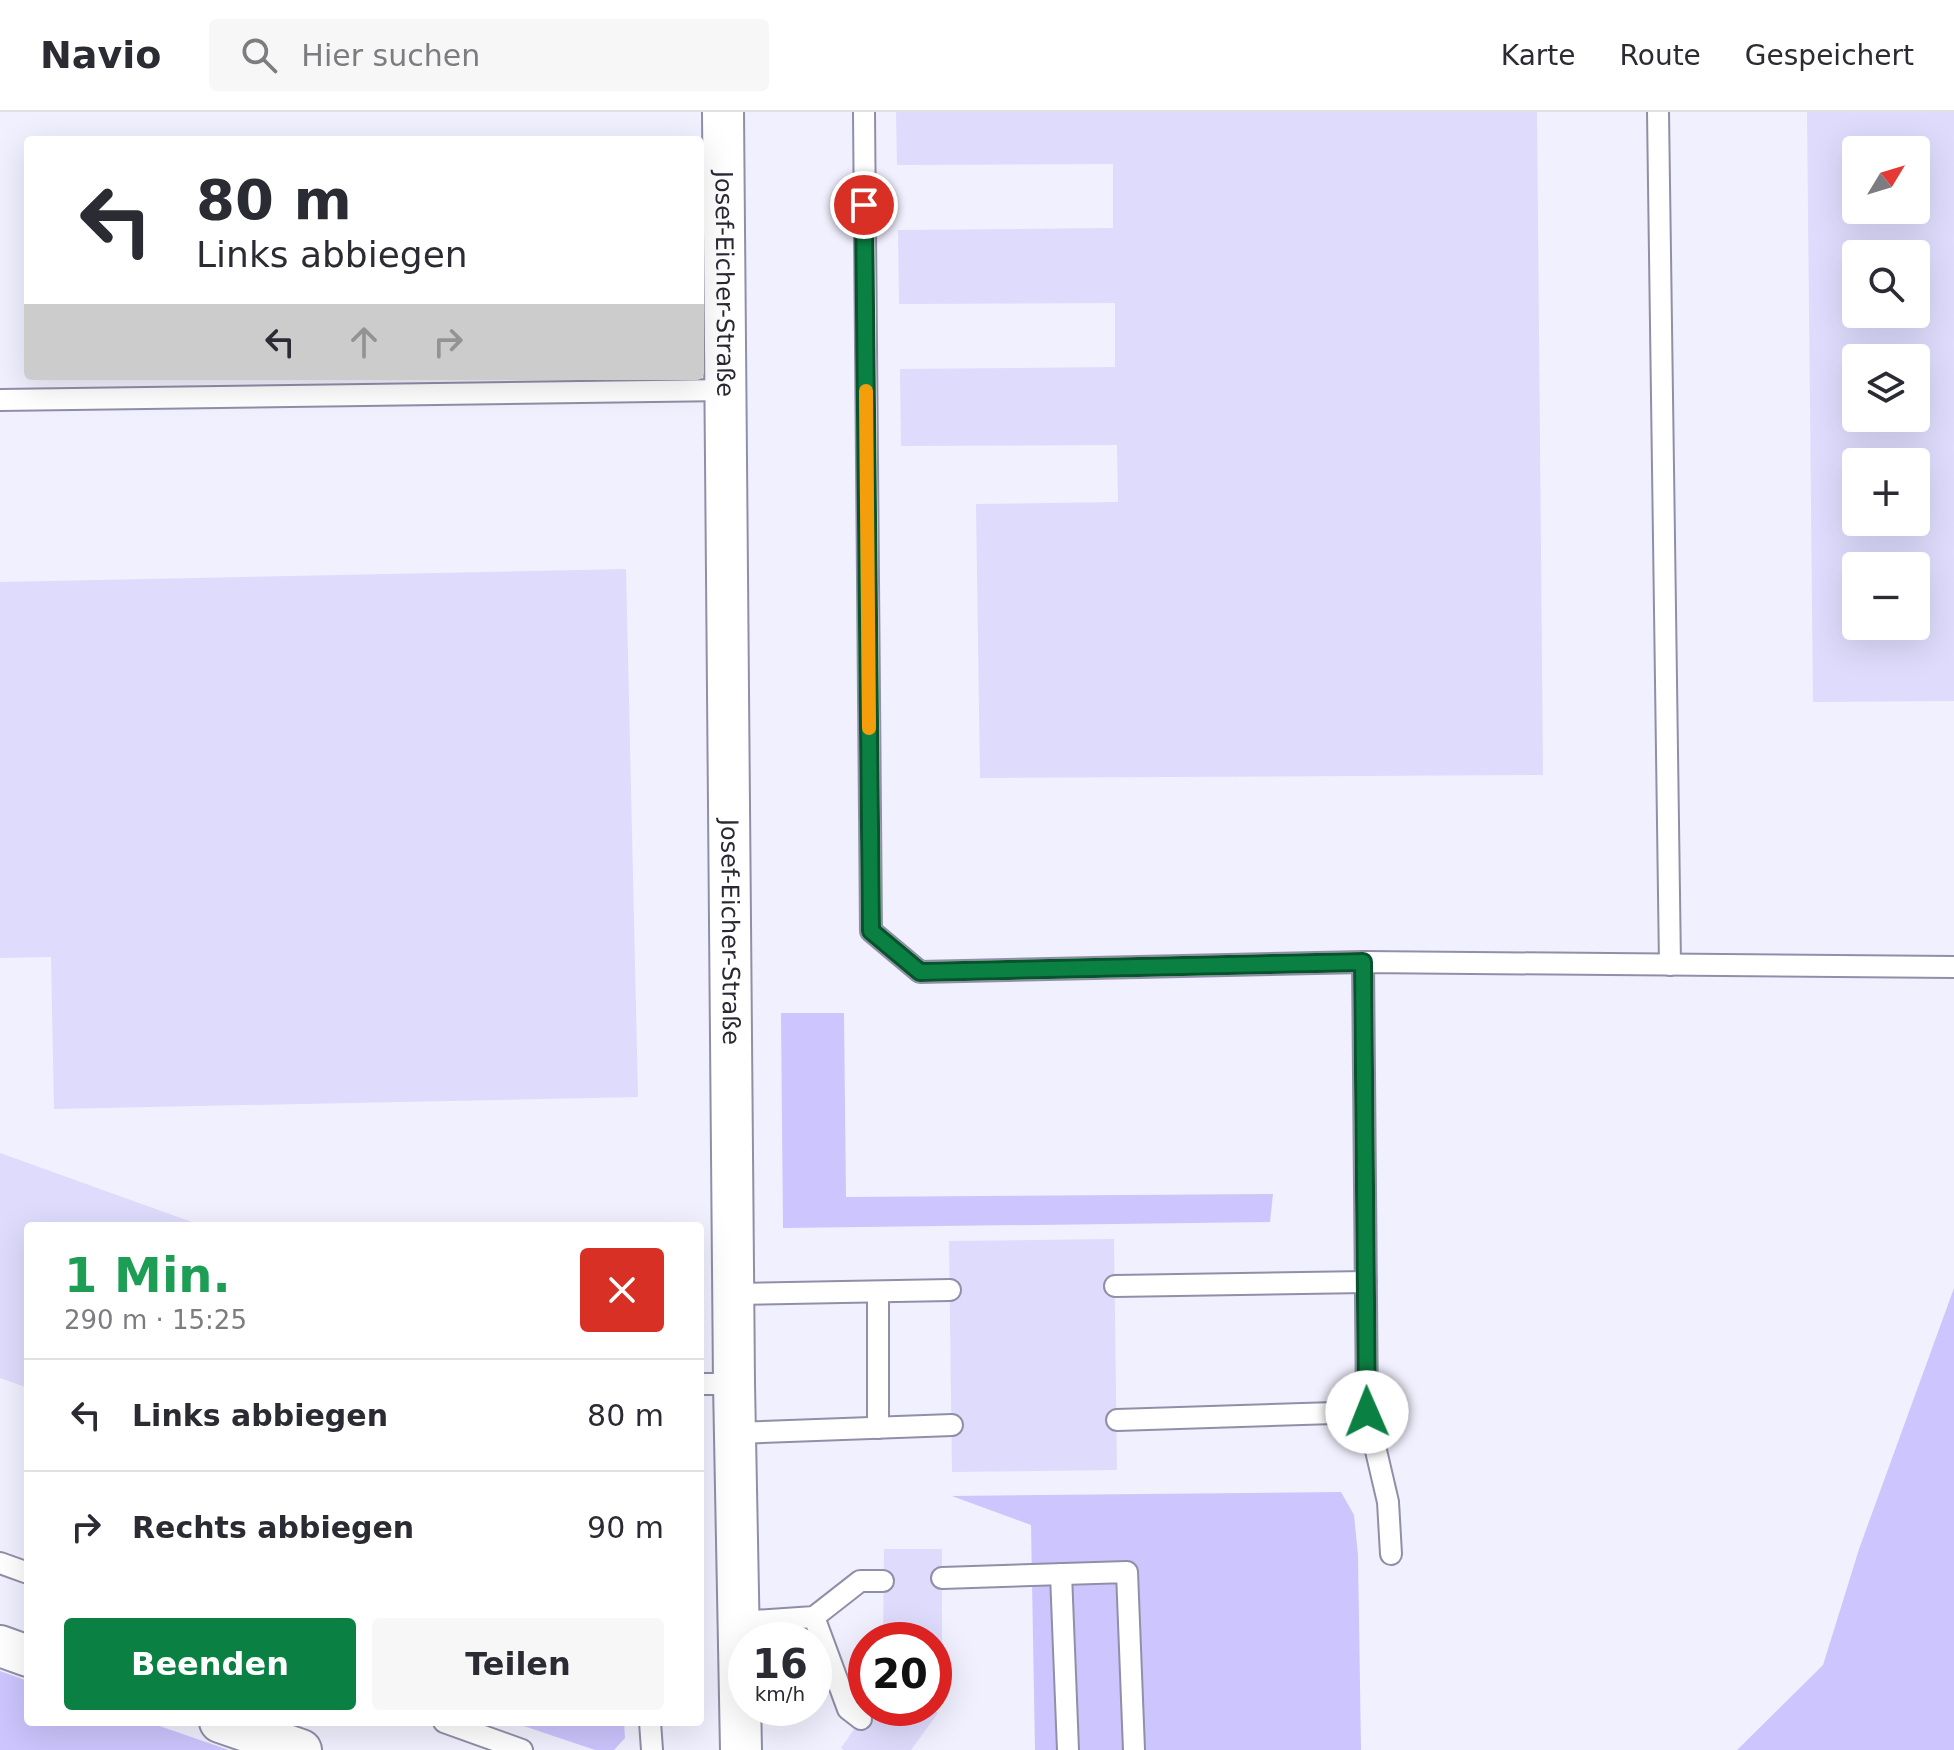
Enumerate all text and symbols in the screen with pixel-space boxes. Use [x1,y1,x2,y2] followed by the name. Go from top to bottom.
[209,19,769,91] search box
[40,33,161,77] text: Navio
[237,33,281,77] icon: search
[301,38,480,73] text: Hier suchen
[1501,39,1576,72] text: Karte
[1620,39,1701,72] text: Route
[1745,39,1914,72] text: Gespeichert
[1842,136,1930,224] north arrow
[1842,136,1930,640] map controls
[196,167,352,232] text: 80 m
[64,168,168,272] icon: left
[709,169,739,397] street label: Josef-Eicher-Straße
[830,171,898,239] pin
[842,183,886,227] icon: arrive
[196,234,468,275] text: Links abbiegen
[1842,240,1930,328] button: search
[258,320,302,364] icon: left
[342,320,386,364] icon: ahead
[426,320,470,364] icon: right
[1842,344,1930,432] button: layers
[1842,448,1930,536] button: +
[1842,552,1930,640] button: −
[715,817,745,1045] street label: Josef-Eicher-Straße
[64,1247,231,1303] text: 1 Min.
[580,1248,664,1332] button: close
[64,1305,247,1335] text: 290 m · 15:25
[1325,1370,1409,1454] position arrow
[64,1393,108,1437] icon: left
[132,1398,388,1433] text: Links abbiegen
[587,1398,664,1433] text: 80 m
[64,1505,108,1549] icon: right
[132,1510,414,1545] text: Rechts abbiegen
[587,1510,664,1545] text: 90 m
[64,1618,356,1710] button: Beenden
[372,1618,664,1710] button: Teilen
[848,1622,952,1726] speed limit sign: 20
[752,1641,808,1687] text: 16
[755,1682,805,1706] text: km/h

